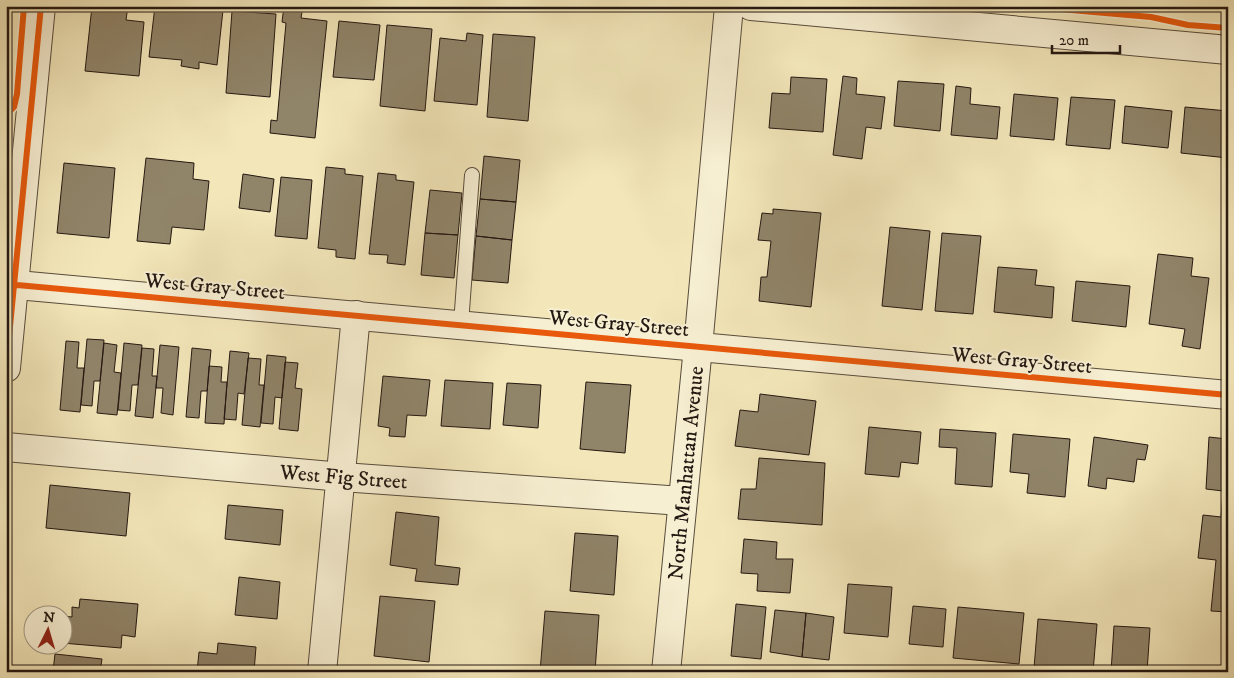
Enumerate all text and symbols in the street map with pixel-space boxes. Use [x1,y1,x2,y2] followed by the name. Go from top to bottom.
[1052,22,1119,54] scale bar
[1059,31,1089,50] text: 20 m
[143,268,286,306] street label: West Gray Street
[547,305,690,343] street label: West Gray Street
[950,342,1093,380] street label: West Gray Street
[663,365,710,581] street label: North Manhattan Avenue
[278,459,409,496] street label: West Fig Street
[22,606,72,656] north arrow
[43,609,56,628] text: N

